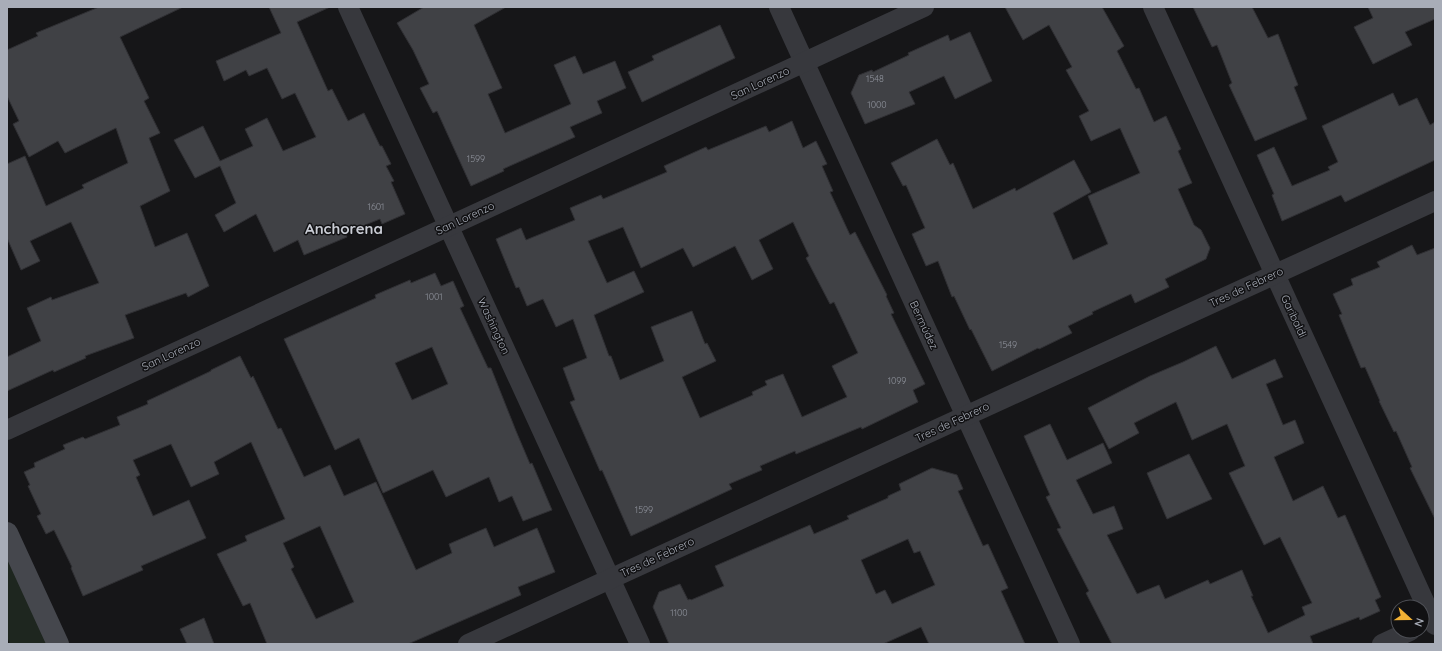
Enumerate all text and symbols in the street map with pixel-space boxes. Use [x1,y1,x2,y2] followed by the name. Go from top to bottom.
[728,63,792,103] street label: San Lorenzo
[866,73,884,84] house number: 1548
[867,99,887,110] house number: 1000
[467,153,485,164] house number: 1599
[433,198,497,238] street label: San Lorenzo
[368,201,384,212] house number: 1601
[305,219,383,238] district label: Anchorena
[1207,264,1286,310] street label: Tres de Febrero
[425,291,443,302] house number: 1001
[1278,292,1310,340] street label: Garibaldi
[475,295,513,357] street label: Washington
[907,298,941,352] street label: Bermúdez
[139,334,203,374] street label: San Lorenzo
[999,339,1017,350] house number: 1549
[888,375,906,386] house number: 1099
[913,399,992,445] street label: Tres de Febrero
[635,504,653,515] house number: 1599
[618,534,697,580] street label: Tres de Febrero
[1390,599,1430,639] north arrow
[670,607,688,618] house number: 1100
[1411,616,1427,629] text: N

